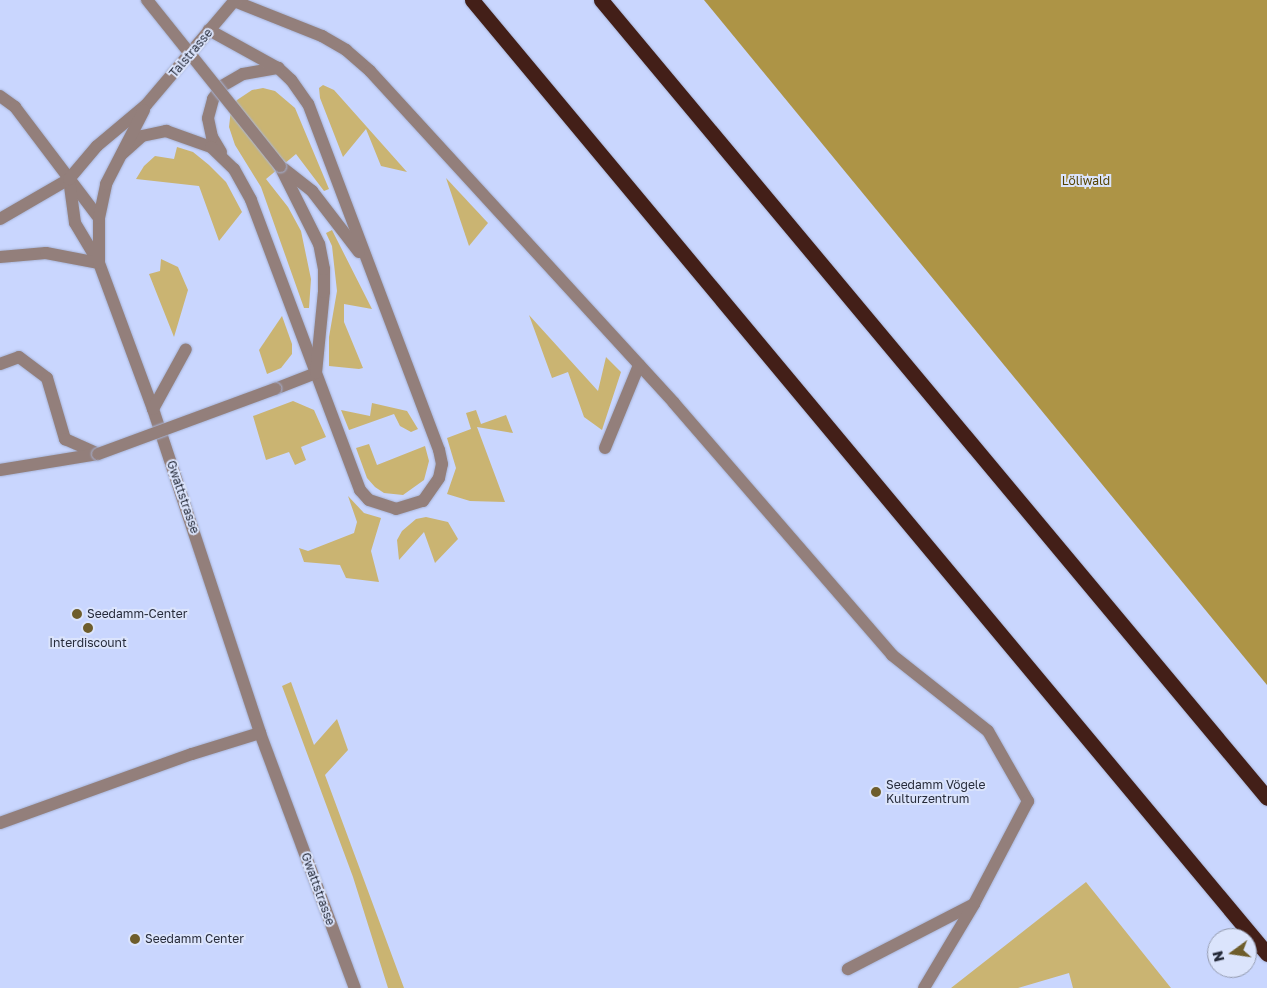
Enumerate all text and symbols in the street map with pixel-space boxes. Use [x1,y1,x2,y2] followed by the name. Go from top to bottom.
[166,26,216,80] street label: Talstrasse
[1062,174,1110,188] park label: Löliwald
[164,459,202,535] street label: Gwattstrasse
[87,607,187,621] place label: Seedamm-Center
[71,608,83,620] marker: Seedamm-Center
[82,622,94,634] marker: Interdiscount
[49,636,127,650] place label: Interdiscount
[886,778,986,806] place label: Seedamm Vögele Kulturzentrum
[870,786,882,798] marker: Seedamm Vögele Kulturzentrum
[298,851,338,927] street label: Gwattstrasse
[1207,928,1257,978] north arrow
[145,932,244,946] place label: Seedamm Center
[129,933,141,945] marker: Seedamm Center
[1208,949,1227,964] text: N

